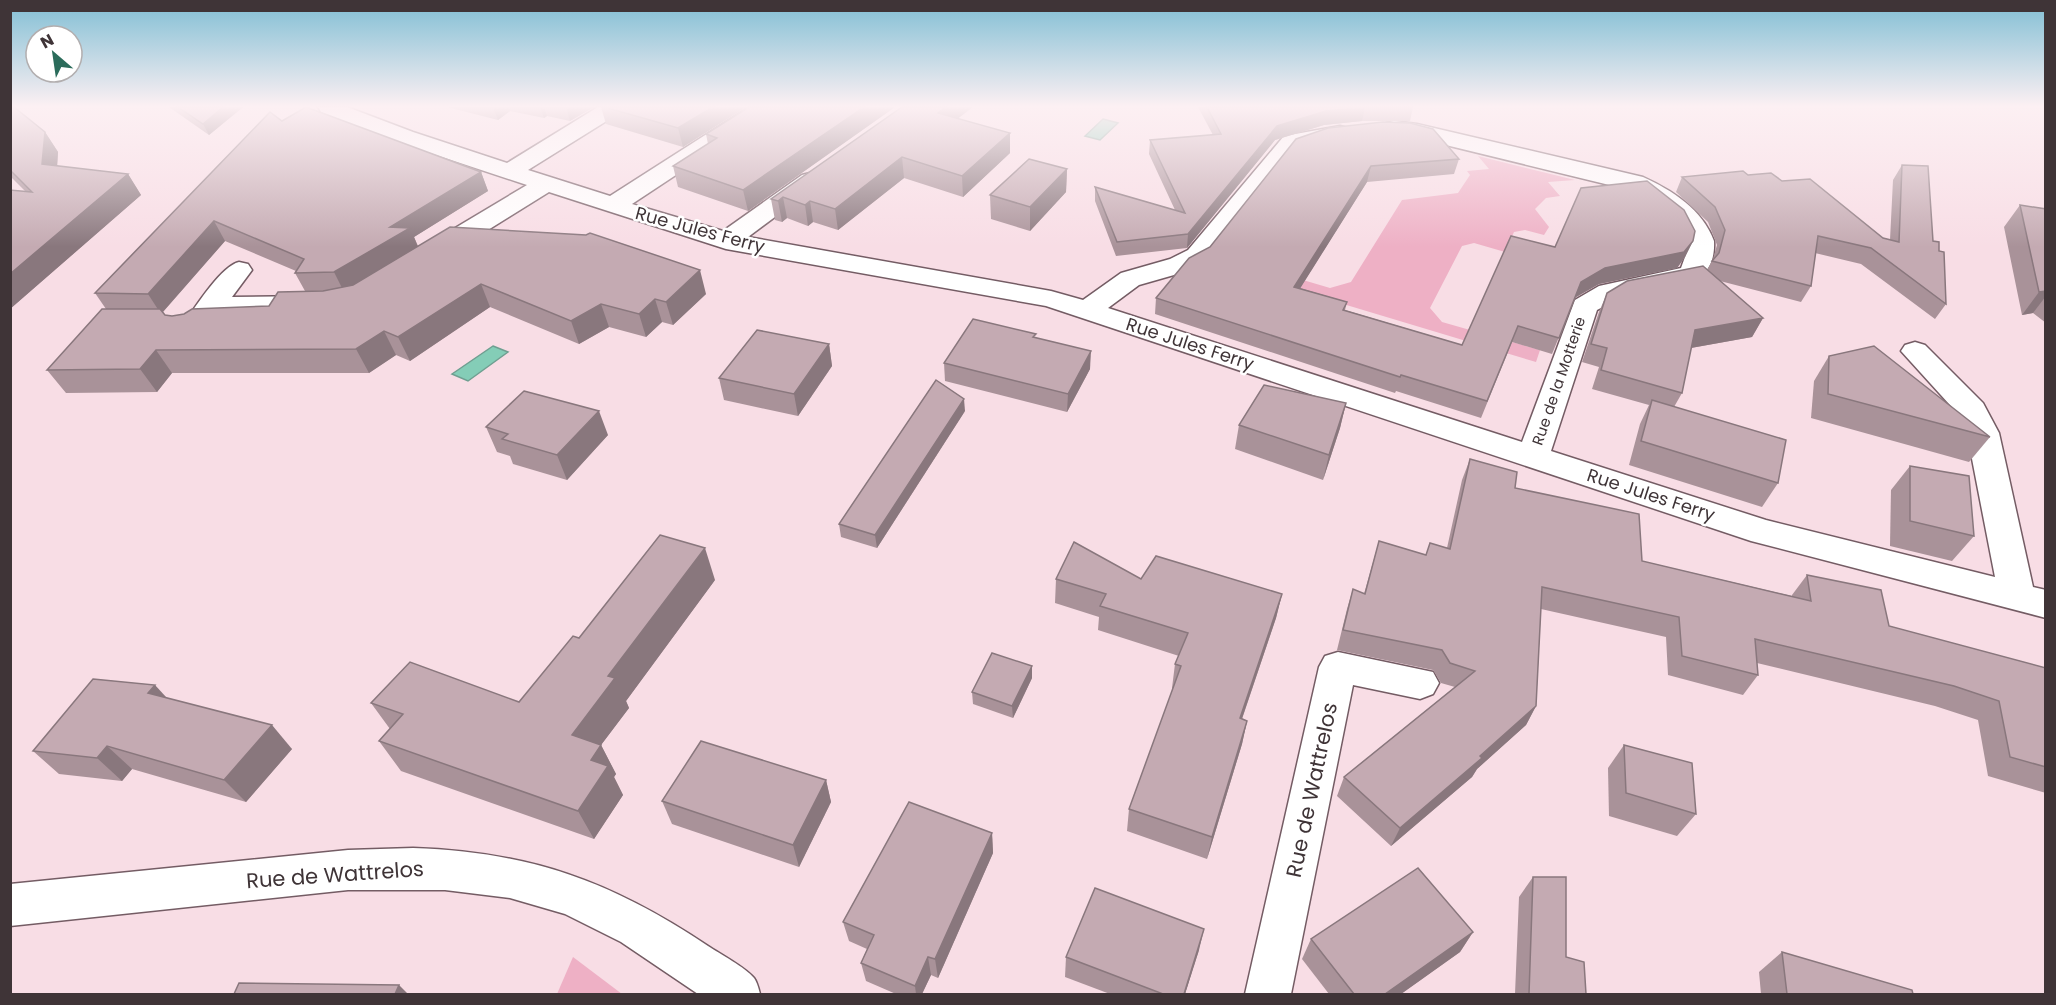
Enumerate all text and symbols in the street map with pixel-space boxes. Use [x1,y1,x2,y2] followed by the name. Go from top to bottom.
[24,24,84,84] north arrow
[36,28,58,54] text: N
[633,200,768,259] street label: Rue Jules Ferry
[1123,311,1257,376] street label: Rue Jules Ferry
[1527,314,1590,448] street label: Rue de la Motterie
[1584,462,1718,527] street label: Rue Jules Ferry
[1279,700,1344,880] street label: Rue de Wattrelos
[245,854,425,895] street label: Rue de Wattrelos

